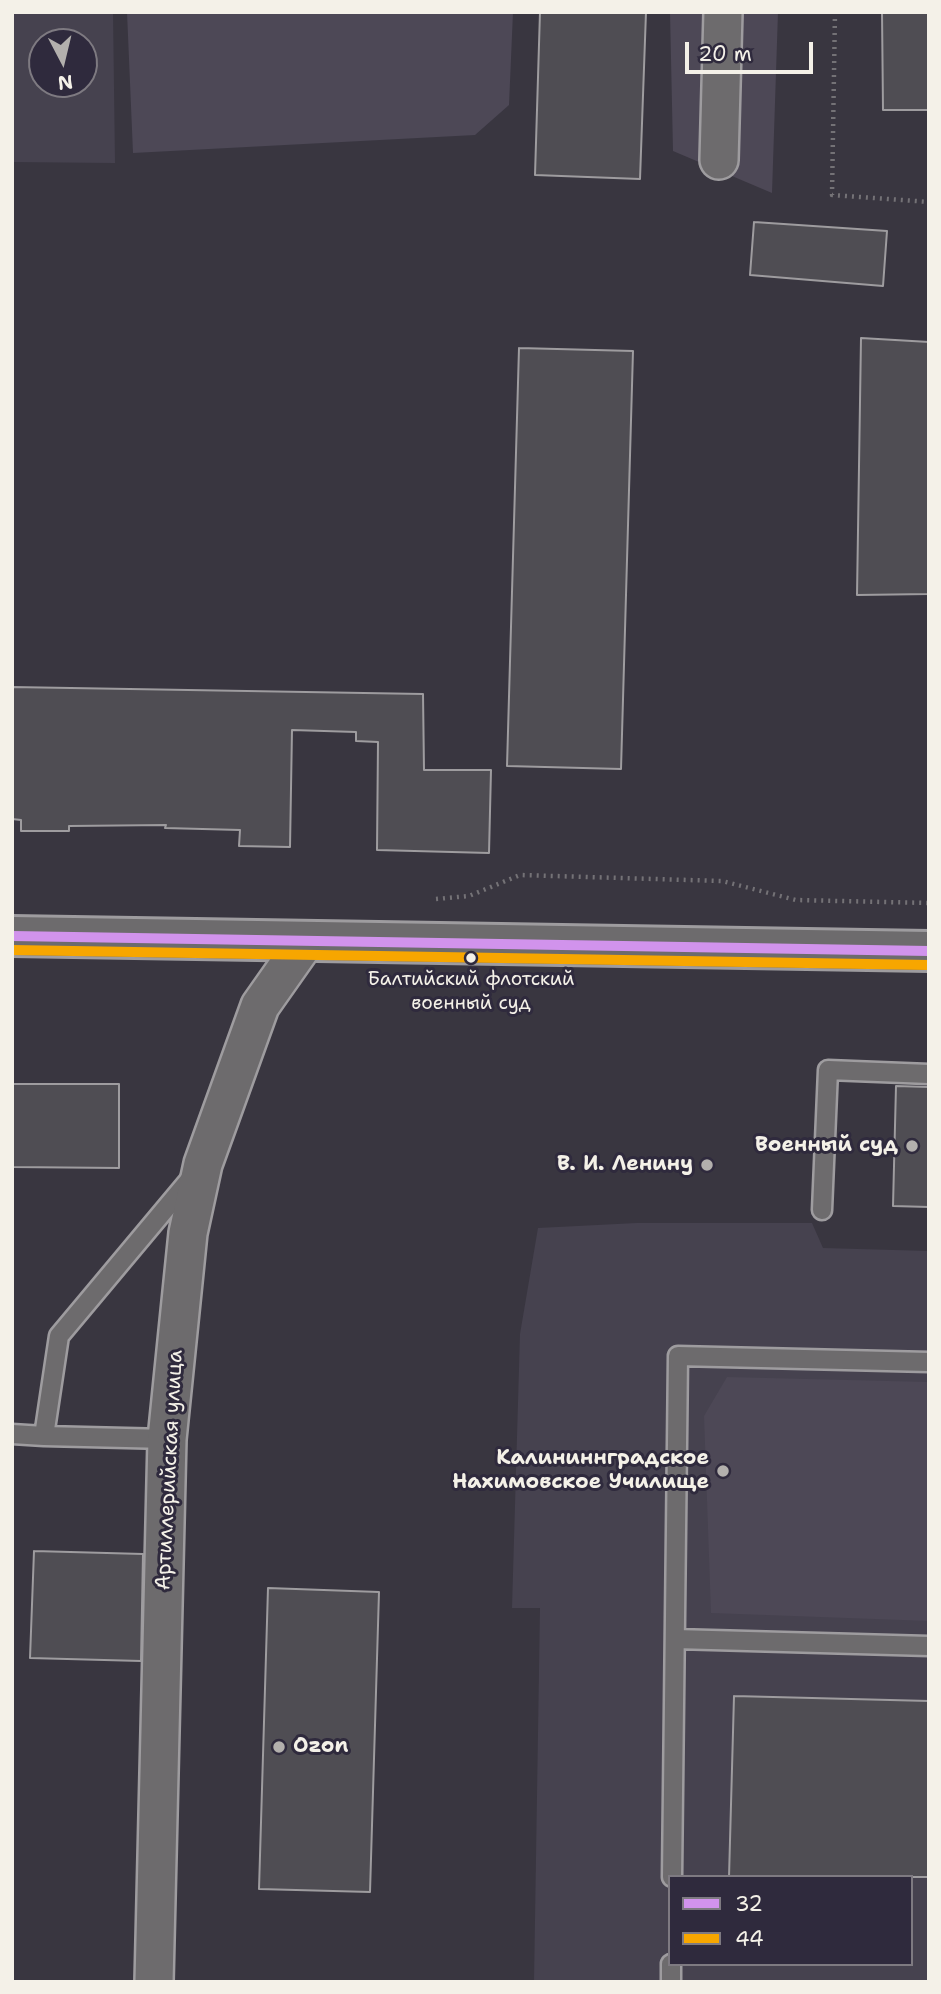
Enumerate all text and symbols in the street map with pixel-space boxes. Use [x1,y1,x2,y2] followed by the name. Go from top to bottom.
[28,28,98,98] north arrow
[689,28,817,72] scale bar
[698,40,752,68] text: 20 m
[56,69,74,96] text: N
[464,951,478,965] marker: Балтийский флотский военный суд
[368,969,574,1013] place label: Балтийский флотский военный суд
[755,1133,898,1159] place label: Военный суд
[904,1138,920,1154] marker: Военный суд
[557,1152,693,1178] place label: В. И. Ленину
[699,1157,715,1173] marker: В. И. Ленину
[151,1349,189,1591] street label: Артиллерийская улица
[452,1446,709,1496] place label: Калининнградское Нахимовское Училище
[715,1463,731,1479] marker: Калининнградское Нахимовское Училище
[293,1734,348,1760] place label: Ozon
[271,1739,287,1755] marker: Ozon
[668,1875,913,1966] legend
[735,1890,763,1918] text: 32
[735,1925,764,1953] text: 44

